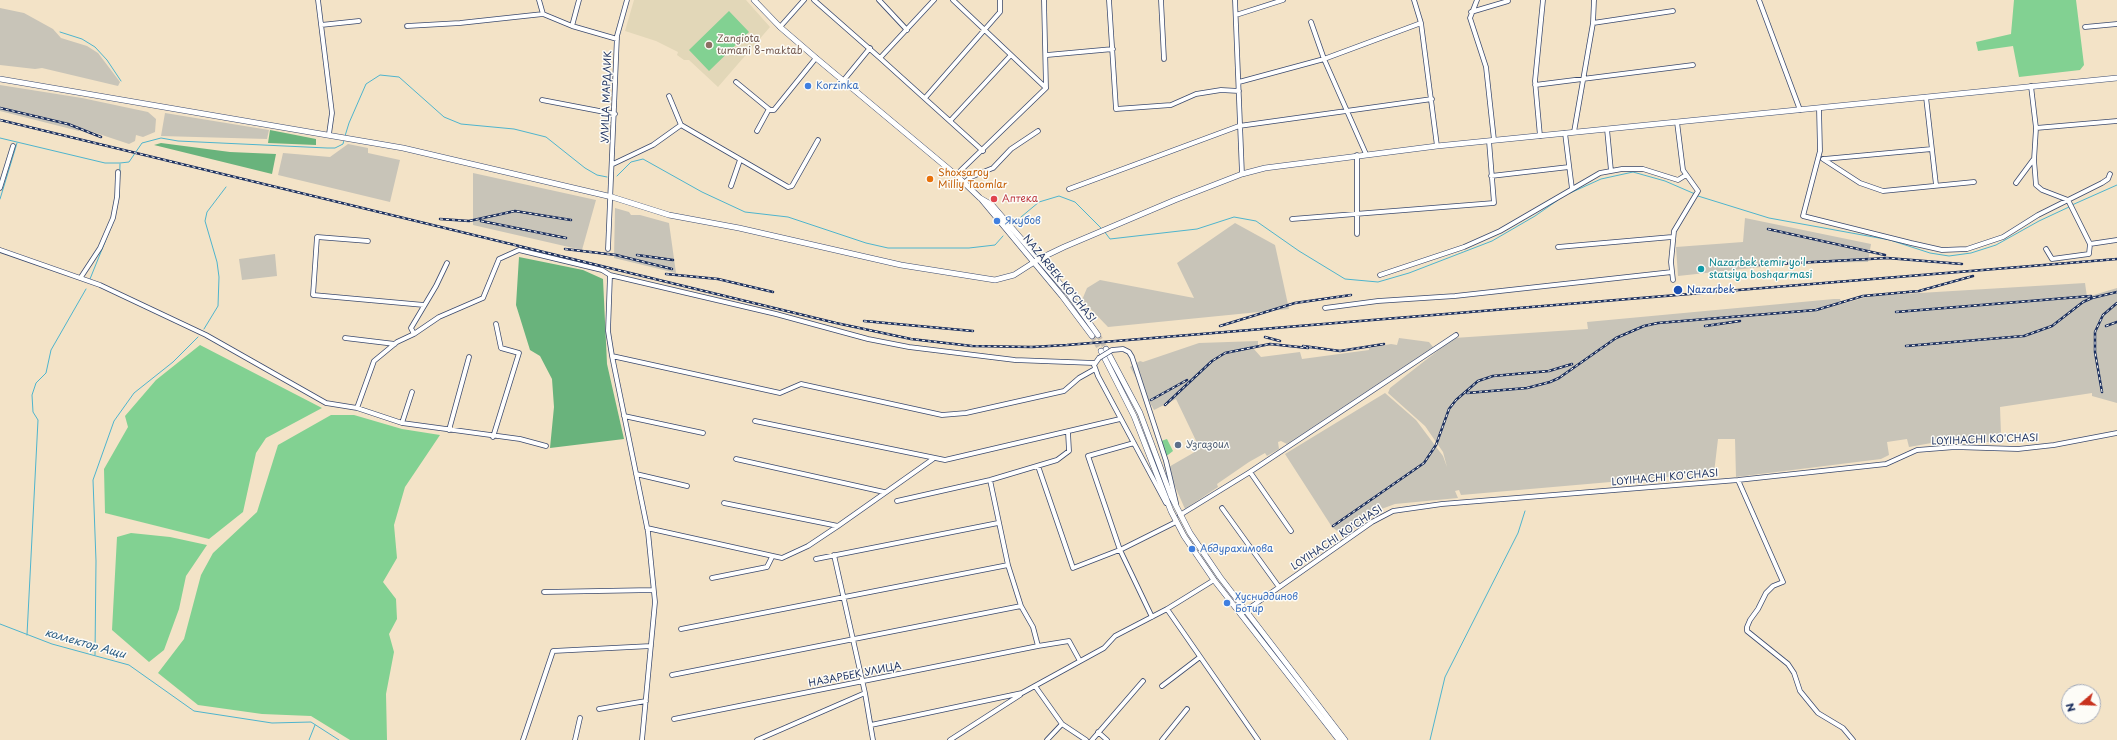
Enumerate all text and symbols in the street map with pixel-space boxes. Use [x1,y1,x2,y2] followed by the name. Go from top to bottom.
[717,33,803,56] place label: Zangiota tumani 8-maktab
[704,40,714,50] marker: Zangiota tumani 8-maktab
[599,51,615,143] street label: УЛИЦА МАРДЛИК
[816,80,859,92] place label: Korzinka
[803,81,813,91] marker: Korzinka
[938,167,1007,190] place label: Shoxsaroy Milliy Taomlar
[925,174,935,184] marker: Shoxsaroy Milliy Taomlar
[1002,193,1038,205] place label: Аптека
[989,194,999,204] marker: Аптека
[1005,215,1041,227] place label: Якубов
[992,216,1002,226] marker: Якубов
[1020,233,1098,325] street label: NAZARBEK KO'CHASI
[1709,257,1812,280] place label: Nazarbek temir yo'l statsiya boshqarmasi
[1696,264,1706,274] marker: Nazarbek temir yo'l statsiya boshqarmasi
[1672,284,1684,296] marker: Nazarbek
[1687,284,1735,296] place label: Nazarbek
[1931,432,2039,448] street label: LOYIHACHI KO'CHASI
[1186,439,1229,451] place label: Узгазоил
[1173,440,1183,450] marker: Узгазоил
[1611,467,1719,489] street label: LOYIHACHI KO'CHASI
[1289,503,1385,573] street label: LOYIHACHI KO'CHASI
[1200,543,1273,555] place label: Абдурахимова
[1187,544,1197,554] marker: Абдурахимова
[1235,591,1298,614] place label: Хусниддинов Ботир
[1222,598,1232,608] marker: Хусниддинов Ботир
[43,626,127,662] water label: коллектор Ащи
[808,660,902,690] street label: НАЗАРБЕК УЛИЦА
[2061,684,2101,724] north arrow
[2061,701,2080,715] text: N

